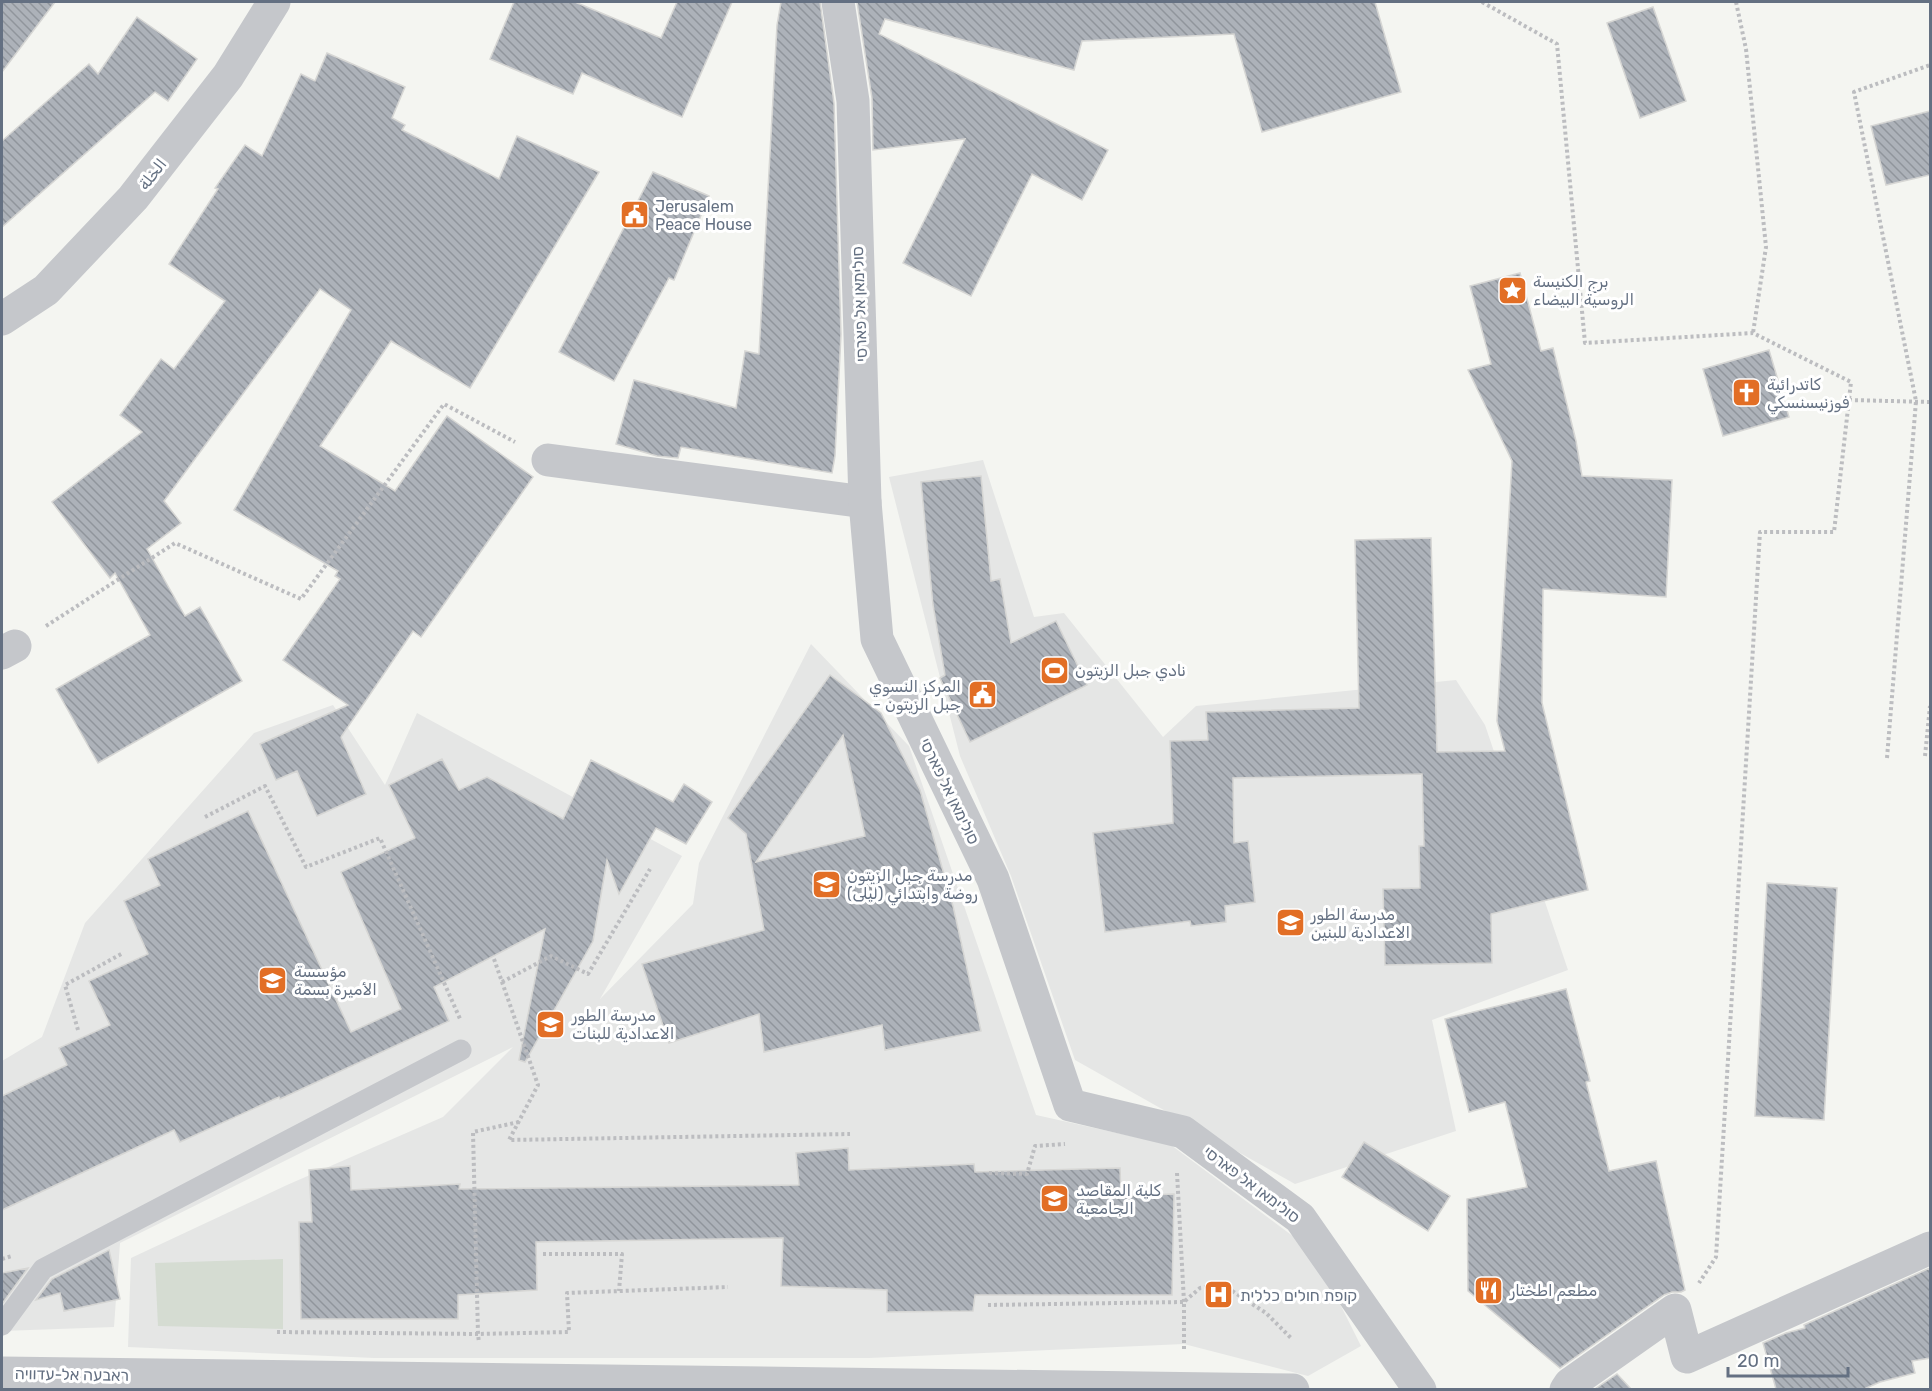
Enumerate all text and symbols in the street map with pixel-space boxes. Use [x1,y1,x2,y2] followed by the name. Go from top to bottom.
[134,155,170,194] street label: الخلة
[655,197,752,234] place label: Jerusalem Peace House
[618,199,650,231] public building icon: Jerusalem Peace House
[848,246,871,362] street label: סולימאן אל פארסי
[1533,272,1634,310] place label: برج الكنيسة الروسية البيضاء
[1496,274,1528,306] place icon: برج الكنيسة الروسية البيضاء
[1767,375,1850,415] place label: كاتدرائية فوزنيسنسكي
[1730,377,1762,409] church icon: كاتدرائية فوزنيسنسكي
[1038,654,1070,686] sports icon: نادي جبل الزيتون
[1075,661,1186,682] place label: نادي جبل الزيتون
[869,677,961,715] place label: المركز النسوي - جبل الزيتون
[966,679,998,711] public building icon: المركز النسوي - جبل الزيتون
[916,735,983,847] street label: סולימאן אל פארסי
[847,866,978,906] place label: مدرسة جبل الزيتون (ليلى) روضة وابتدائي
[810,868,842,900] school or university icon: مدرسة جبل الزيتون (ليلى) روضة وابتدائي
[1310,905,1410,942] place label: مدرسة الطور الاعدادية للبنين
[1274,907,1306,939] school or university icon: مدرسة الطور الاعدادية للبنين
[294,962,377,1000] place label: مؤسسة الأميرة بسمة
[257,964,289,996] school or university icon: مؤسسة الأميرة بسمة
[571,1006,674,1043] place label: مدرسة الطور الاعدادية للبنات
[535,1008,567,1040] school or university icon: مدرسة الطور الاعدادية للبنات
[1200,1142,1304,1227] street label: סולימאן אל פארסי
[1076,1181,1162,1218] place label: كلية المقاصد الجامعية
[1039,1183,1071,1215] school or university icon: كلية المقاصد الجامعية
[1473,1274,1505,1306] restaurant icon: مطعم اطختار
[1203,1279,1235,1311] hospital icon: קופת חולים כללית
[1509,1281,1597,1301] place label: مطعم اطختار
[1240,1286,1357,1305] place label: קופת חולים כללית
[1728,1340,1848,1378] scale bar
[1737,1350,1779,1372] text: 20 m
[15,1364,129,1385] street label: ראבעה אל-עדוויה

